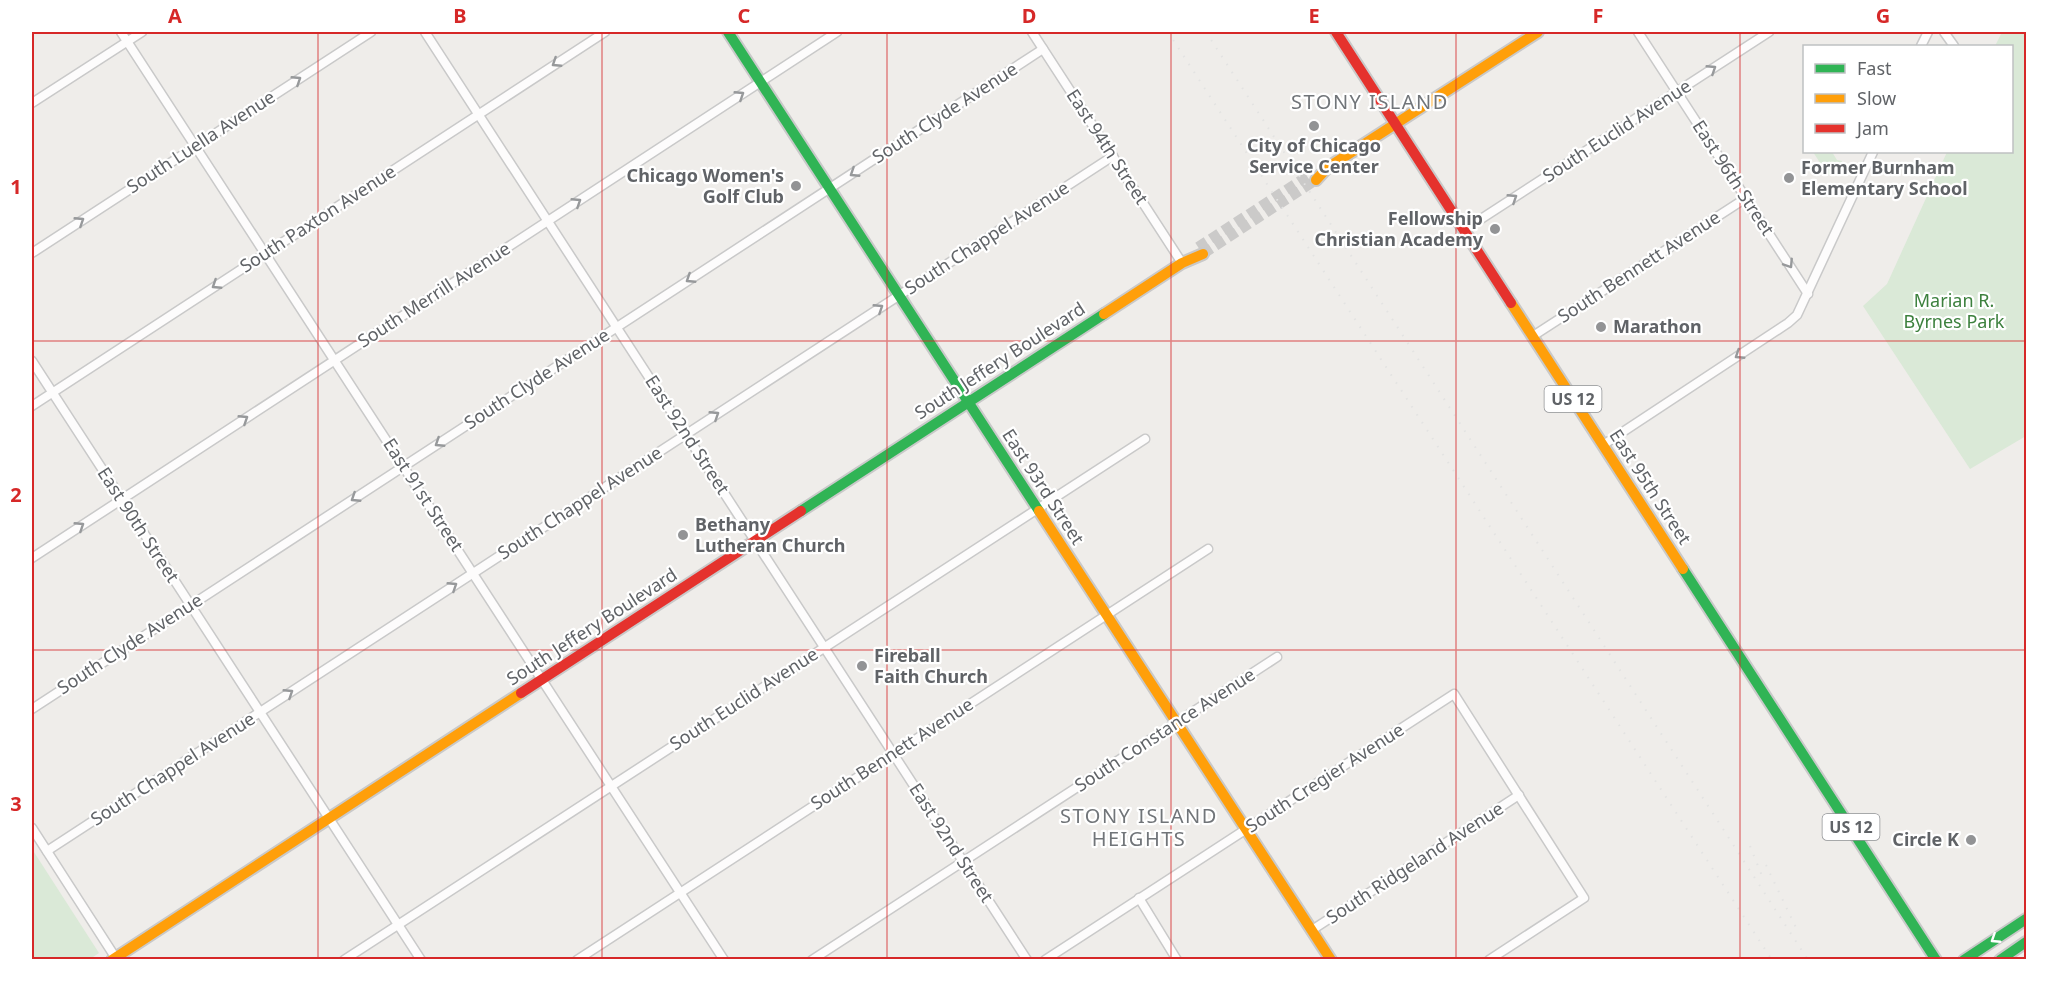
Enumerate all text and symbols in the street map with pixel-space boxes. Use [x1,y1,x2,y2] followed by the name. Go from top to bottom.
[168,2,182,29] text: A
[453,2,467,29] text: B
[738,2,751,29] text: C
[1022,2,1036,29] text: D
[1308,2,1320,29] text: E
[1593,2,1603,29] text: F
[1876,2,1890,29] text: G
[1803,45,2013,153] legend
[552,56,562,68] one-way arrow
[867,56,1022,168] street label: South Clyde Avenue
[1857,56,1892,80] text: Fast
[1705,65,1716,76] one-way arrow
[1538,73,1695,187] street label: South Euclid Avenue
[291,75,301,87] one-way arrow
[122,84,279,198] street label: South Luella Avenue
[1062,84,1154,209] street label: East 94th Street
[1857,86,1896,110] text: Slow
[1291,88,1449,115] district label: STONY ISLAND
[733,91,744,102] one-way arrow
[1688,115,1780,240] street label: East 96th Street
[1855,116,1889,140] text: Jam
[1307,119,1321,133] marker: City of Chicago Service Center
[1247,133,1381,178] place label: City of Chicago Service Center
[1801,155,1968,200] place label: Former Burnham Elementary School
[235,159,400,278] street label: South Paxton Avenue
[627,163,784,208] place label: Chicago Women's Golf Club
[849,165,860,176] one-way arrow
[1782,171,1796,185] marker: Former Burnham Elementary School
[10,173,22,200] text: 1
[900,175,1073,299] street label: South Chappel Avenue
[789,179,803,193] marker: Chicago Women's Golf Club
[1507,194,1517,206] one-way arrow
[571,197,581,209] one-way arrow
[1553,205,1724,328] street label: South Bennett Avenue
[1314,206,1484,251] place label: Fellowship Christian Academy
[74,218,85,229] one-way arrow
[1488,222,1502,236] marker: Fellowship Christian Academy
[353,236,514,353] street label: South Merrill Avenue
[1781,258,1793,268] one-way arrow
[686,272,696,284] one-way arrow
[212,278,222,290] one-way arrow
[1904,288,2005,333] park label: Marian R. Byrnes Park
[910,296,1089,424] street label: South Jeffery Boulevard
[873,304,883,316] one-way arrow
[1613,314,1702,338] place label: Marathon
[1594,320,1608,334] marker: Marathon
[459,322,614,434] street label: South Clyde Avenue
[1735,348,1745,360] one-way arrow
[640,370,736,499] street label: East 92nd Street
[1544,386,1602,412] road number: US 12
[709,411,720,422] one-way arrow
[237,416,248,427] one-way arrow
[997,424,1091,549] street label: East 93rd Street
[1605,424,1697,549] street label: East 95th Street
[378,433,470,556] street label: East 91st Street
[435,436,446,447] one-way arrow
[493,440,666,564] street label: South Chappel Avenue
[93,462,185,587] street label: East 90th Street
[10,481,22,508] text: 2
[350,491,361,502] one-way arrow
[695,512,846,557] place label: Bethany Lutheran Church
[74,522,85,533] one-way arrow
[676,528,690,542] marker: Bethany Lutheran Church
[502,562,681,690] street label: South Jeffery Boulevard
[446,583,457,594] one-way arrow
[52,587,207,699] street label: South Clyde Avenue
[665,641,822,755] street label: South Euclid Avenue
[874,643,988,688] place label: Fireball Faith Church
[855,659,869,673] marker: Fireball Faith Church
[1070,662,1259,797] street label: South Constance Avenue
[282,689,293,700] one-way arrow
[806,692,977,815] street label: South Bennett Avenue
[86,706,259,830] street label: South Chappel Avenue
[1241,717,1408,837] street label: South Cregier Avenue
[904,778,1000,907] street label: East 92nd Street
[10,790,22,817] text: 3
[1321,796,1508,929] street label: South Ridgeland Avenue
[1060,802,1218,852] district label: STONY ISLAND HEIGHTS
[1822,814,1880,840] road number: US 12
[1892,827,1959,851] place label: Circle K
[1964,833,1978,847] marker: Circle K
[1991,932,2002,943] one-way arrow

